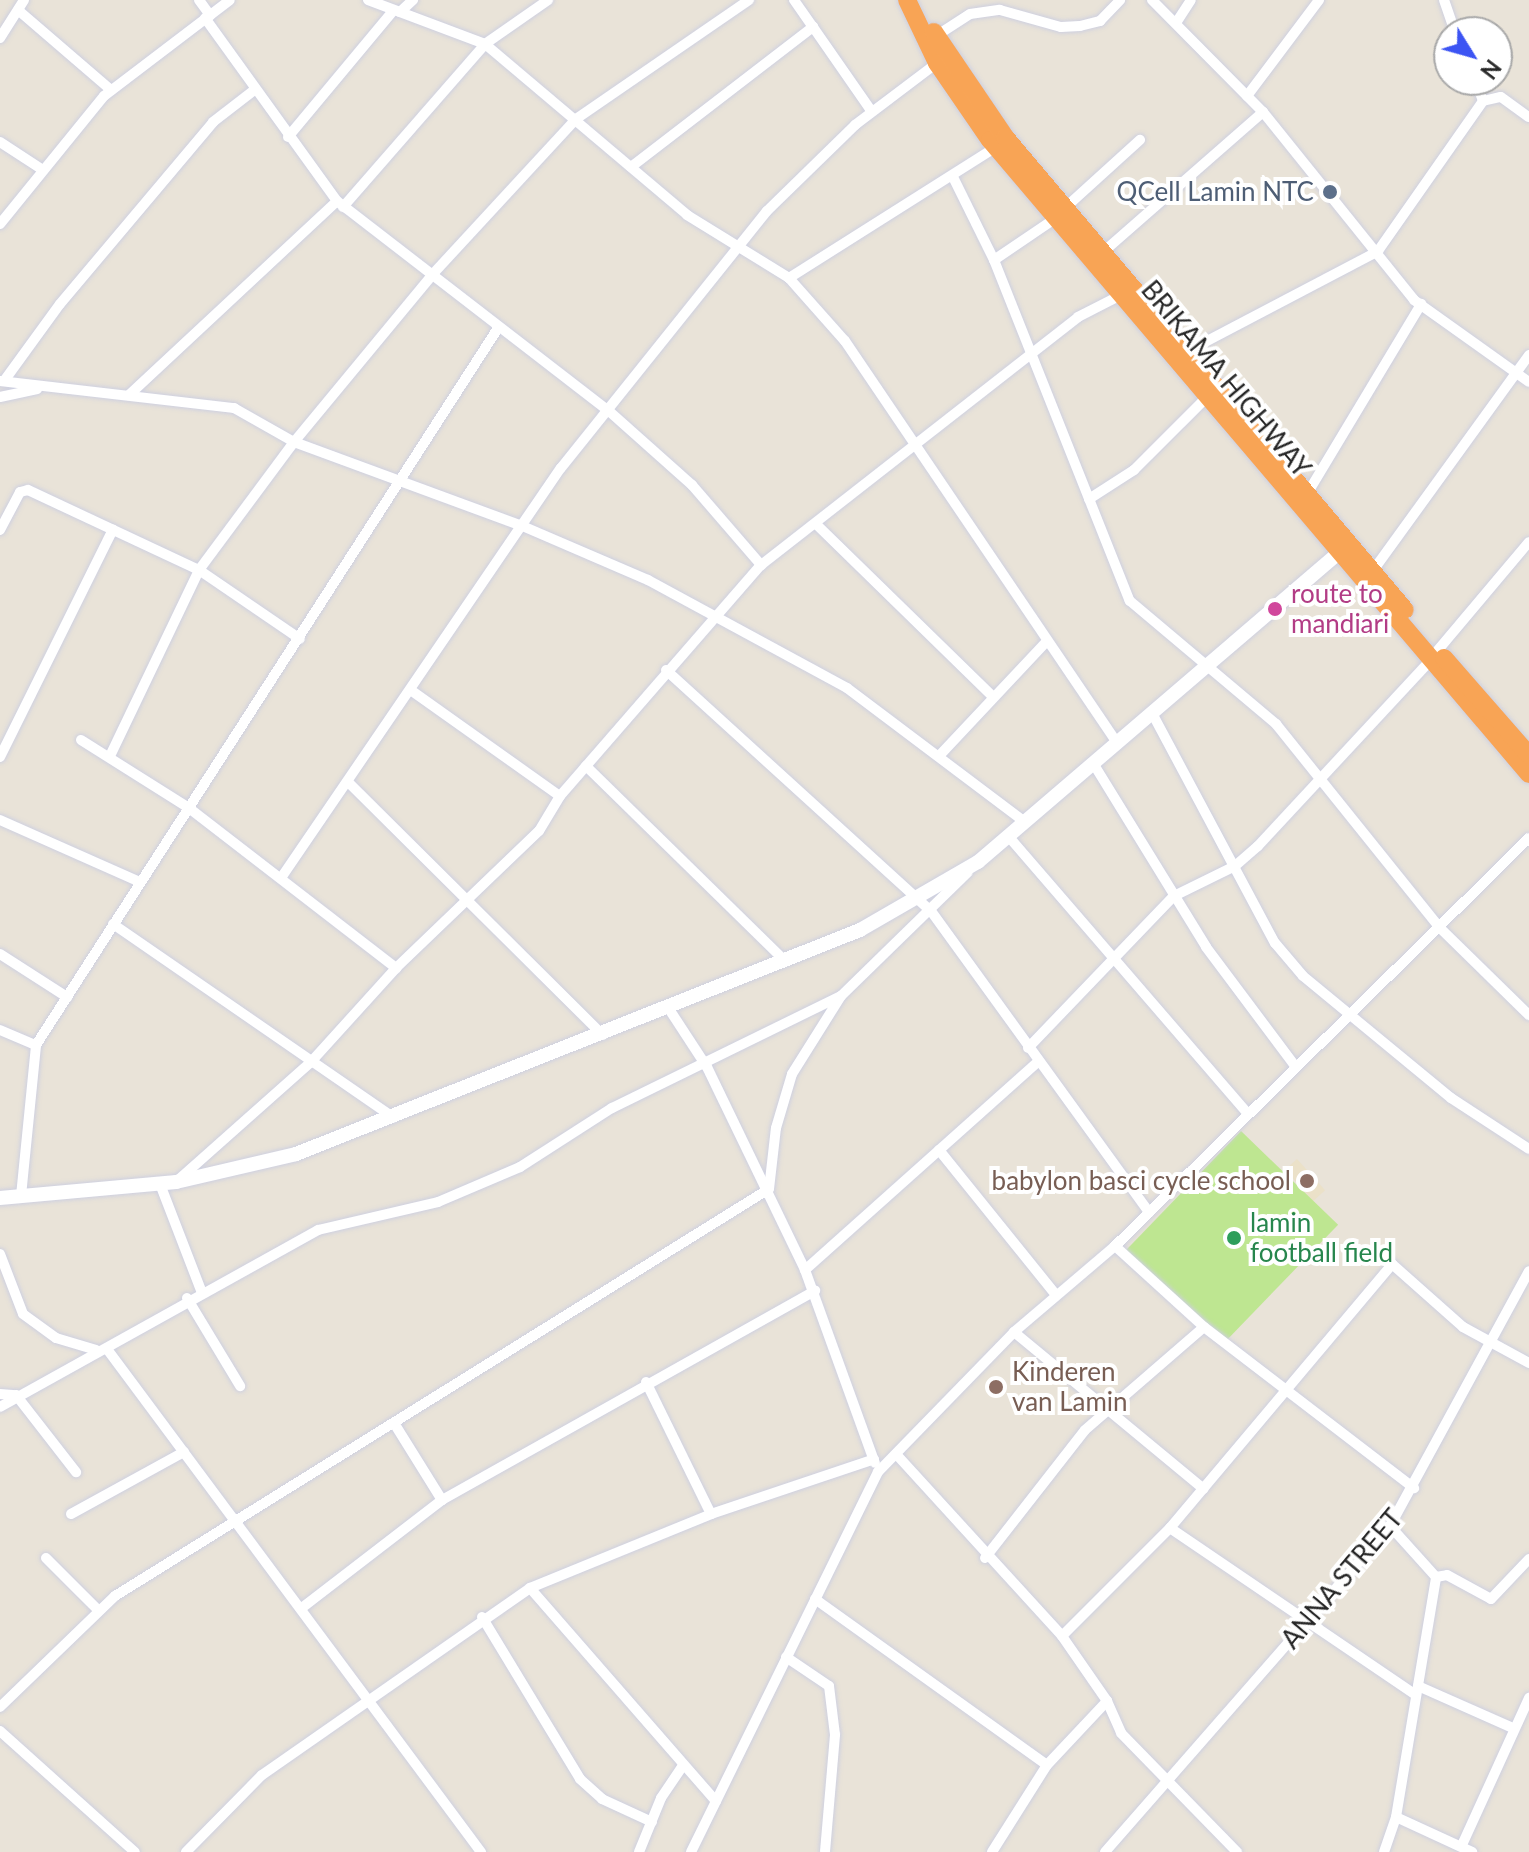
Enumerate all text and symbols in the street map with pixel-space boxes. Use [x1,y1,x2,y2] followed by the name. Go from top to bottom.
[1433,16,1513,96] north arrow
[1475,55,1507,84] text: N
[1117,176,1314,208] place label: QCell Lamin NTC
[1321,183,1339,201] marker: QCell Lamin NTC
[1135,274,1317,484] street label: BRIKAMA HIGHWAY
[1291,578,1389,640] place label: route to mandiari
[1266,600,1284,618] marker: route to mandiari
[992,1165,1291,1197] place label: babylon basci cycle school
[1298,1172,1316,1190] marker: babylon basci cycle school
[1250,1207,1393,1268] place label: lamin football field
[1225,1229,1243,1247] marker: lamin football field
[1012,1356,1128,1418] place label: Kinderen van Lamin
[987,1378,1005,1396] marker: Kinderen van Lamin
[1275,1503,1409,1655] street label: ANNA STREET

